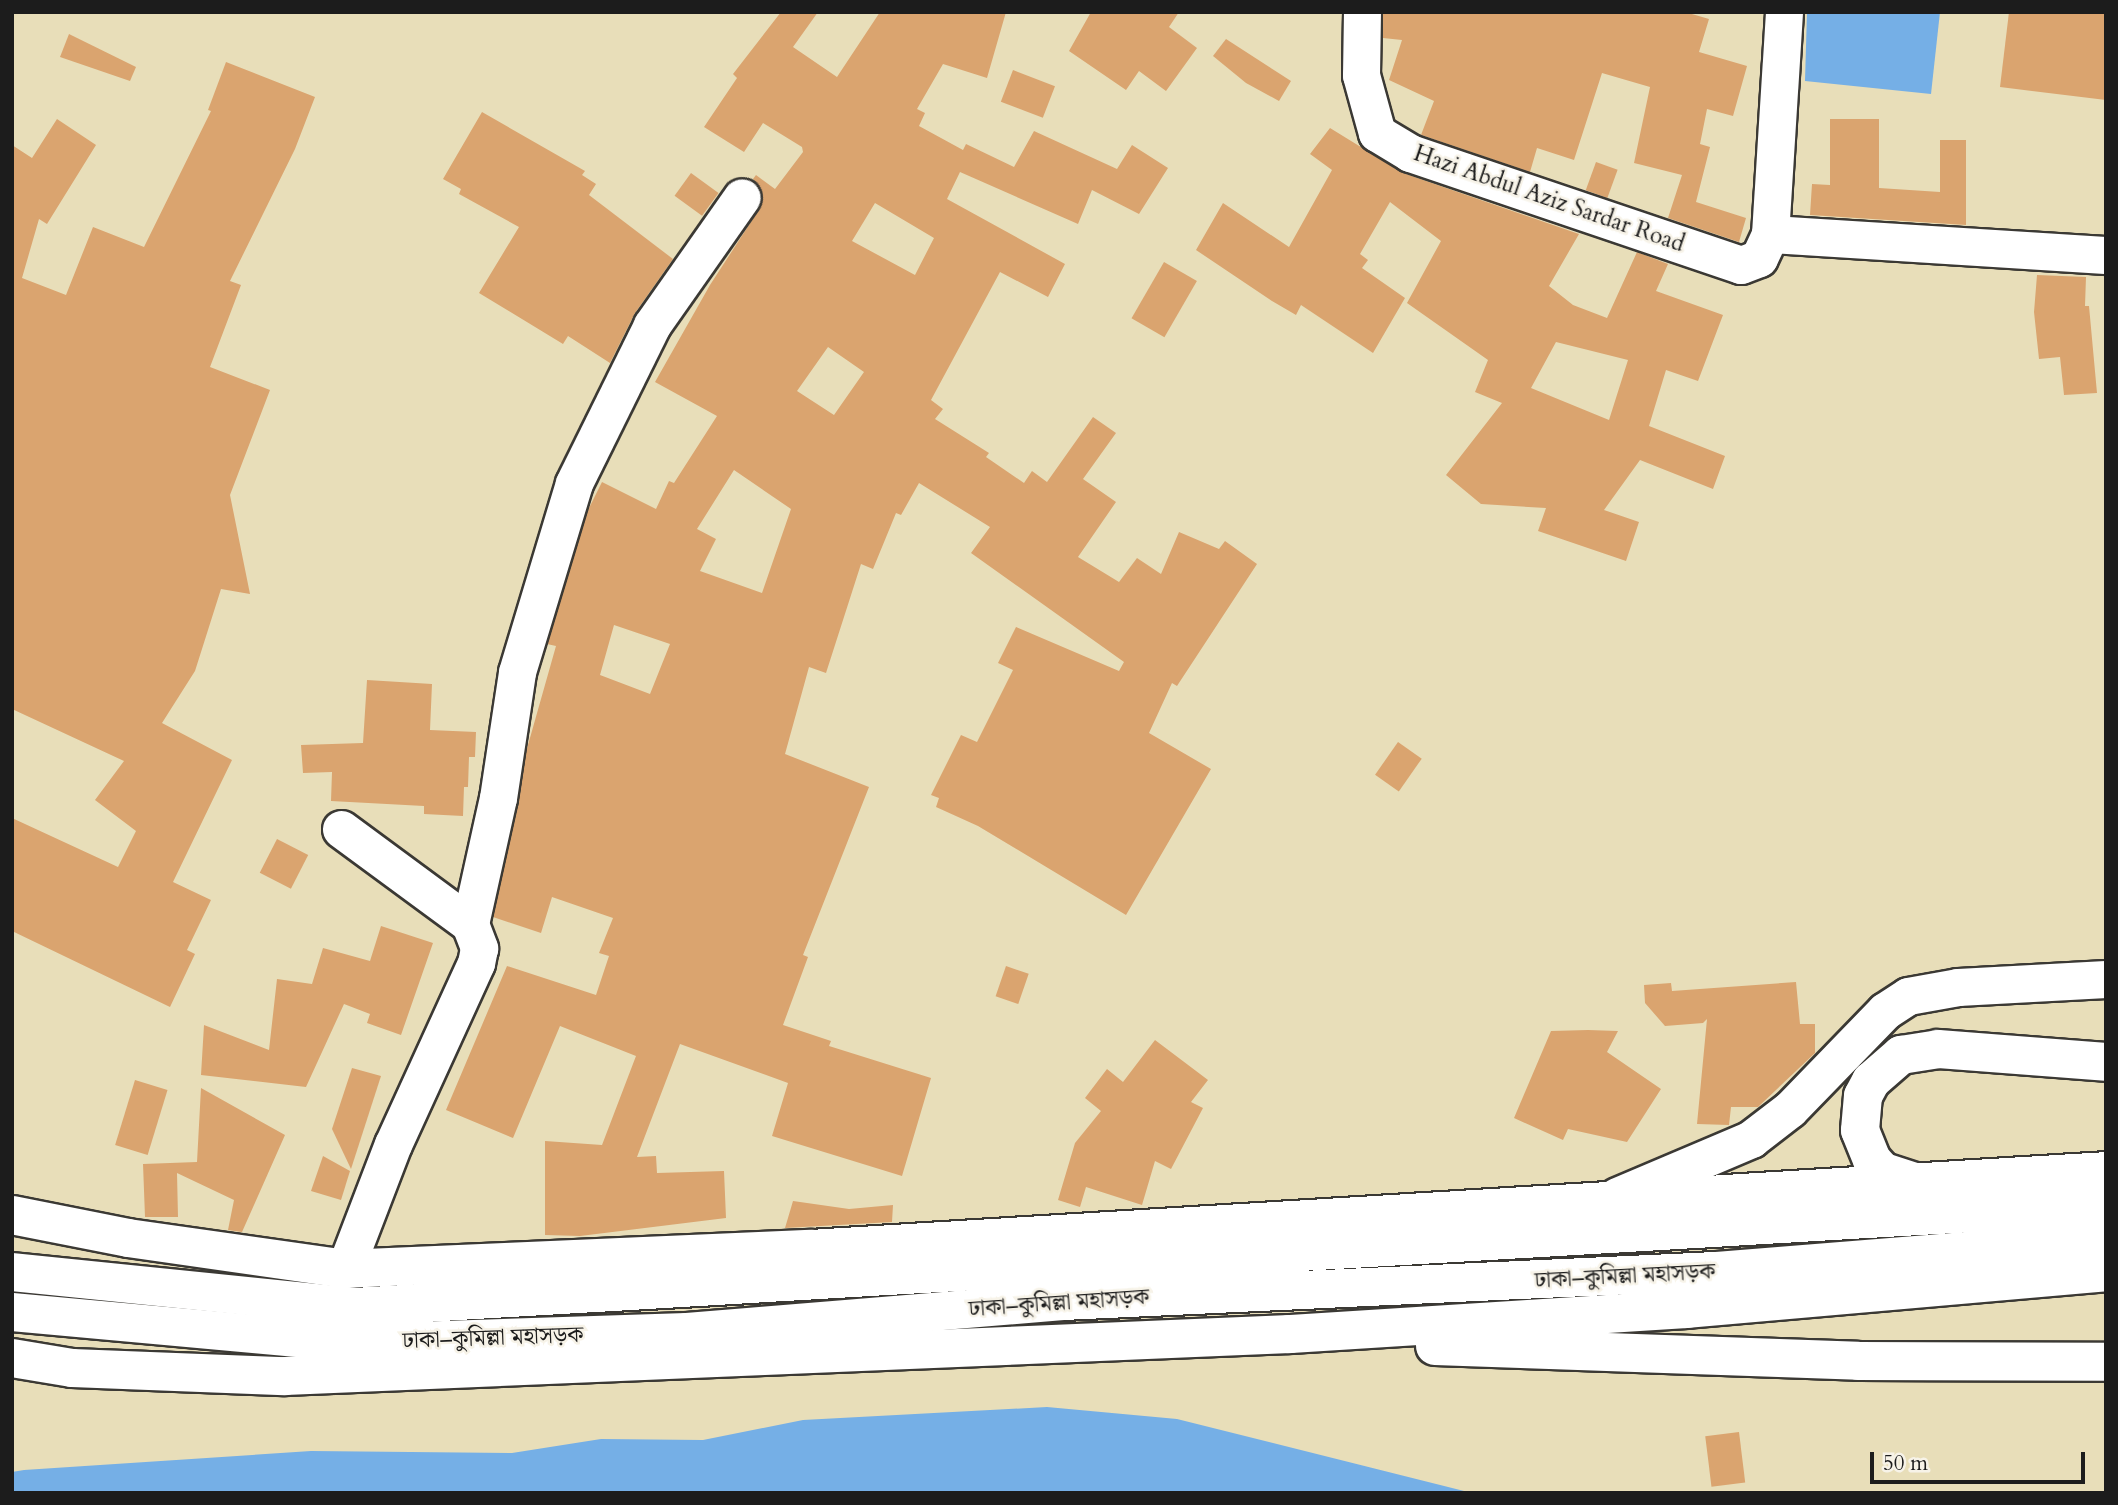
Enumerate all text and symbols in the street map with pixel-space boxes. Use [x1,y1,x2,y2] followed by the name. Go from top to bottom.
[1410,140,1688,258] street label: Hazi Abdul Aziz Sardar Road
[1534,1257,1716,1295] street label: ঢাকা–কুমিল্লা মহাসড়ক
[968,1283,1150,1323] street label: ঢাকা–কুমিল্লা মহাসড়ক
[402,1321,584,1355] street label: ঢাকা–কুমিল্লা মহাসড়ক
[1873,1438,2088,1482] scale bar
[1883,1449,1928,1478] text: 50 m

